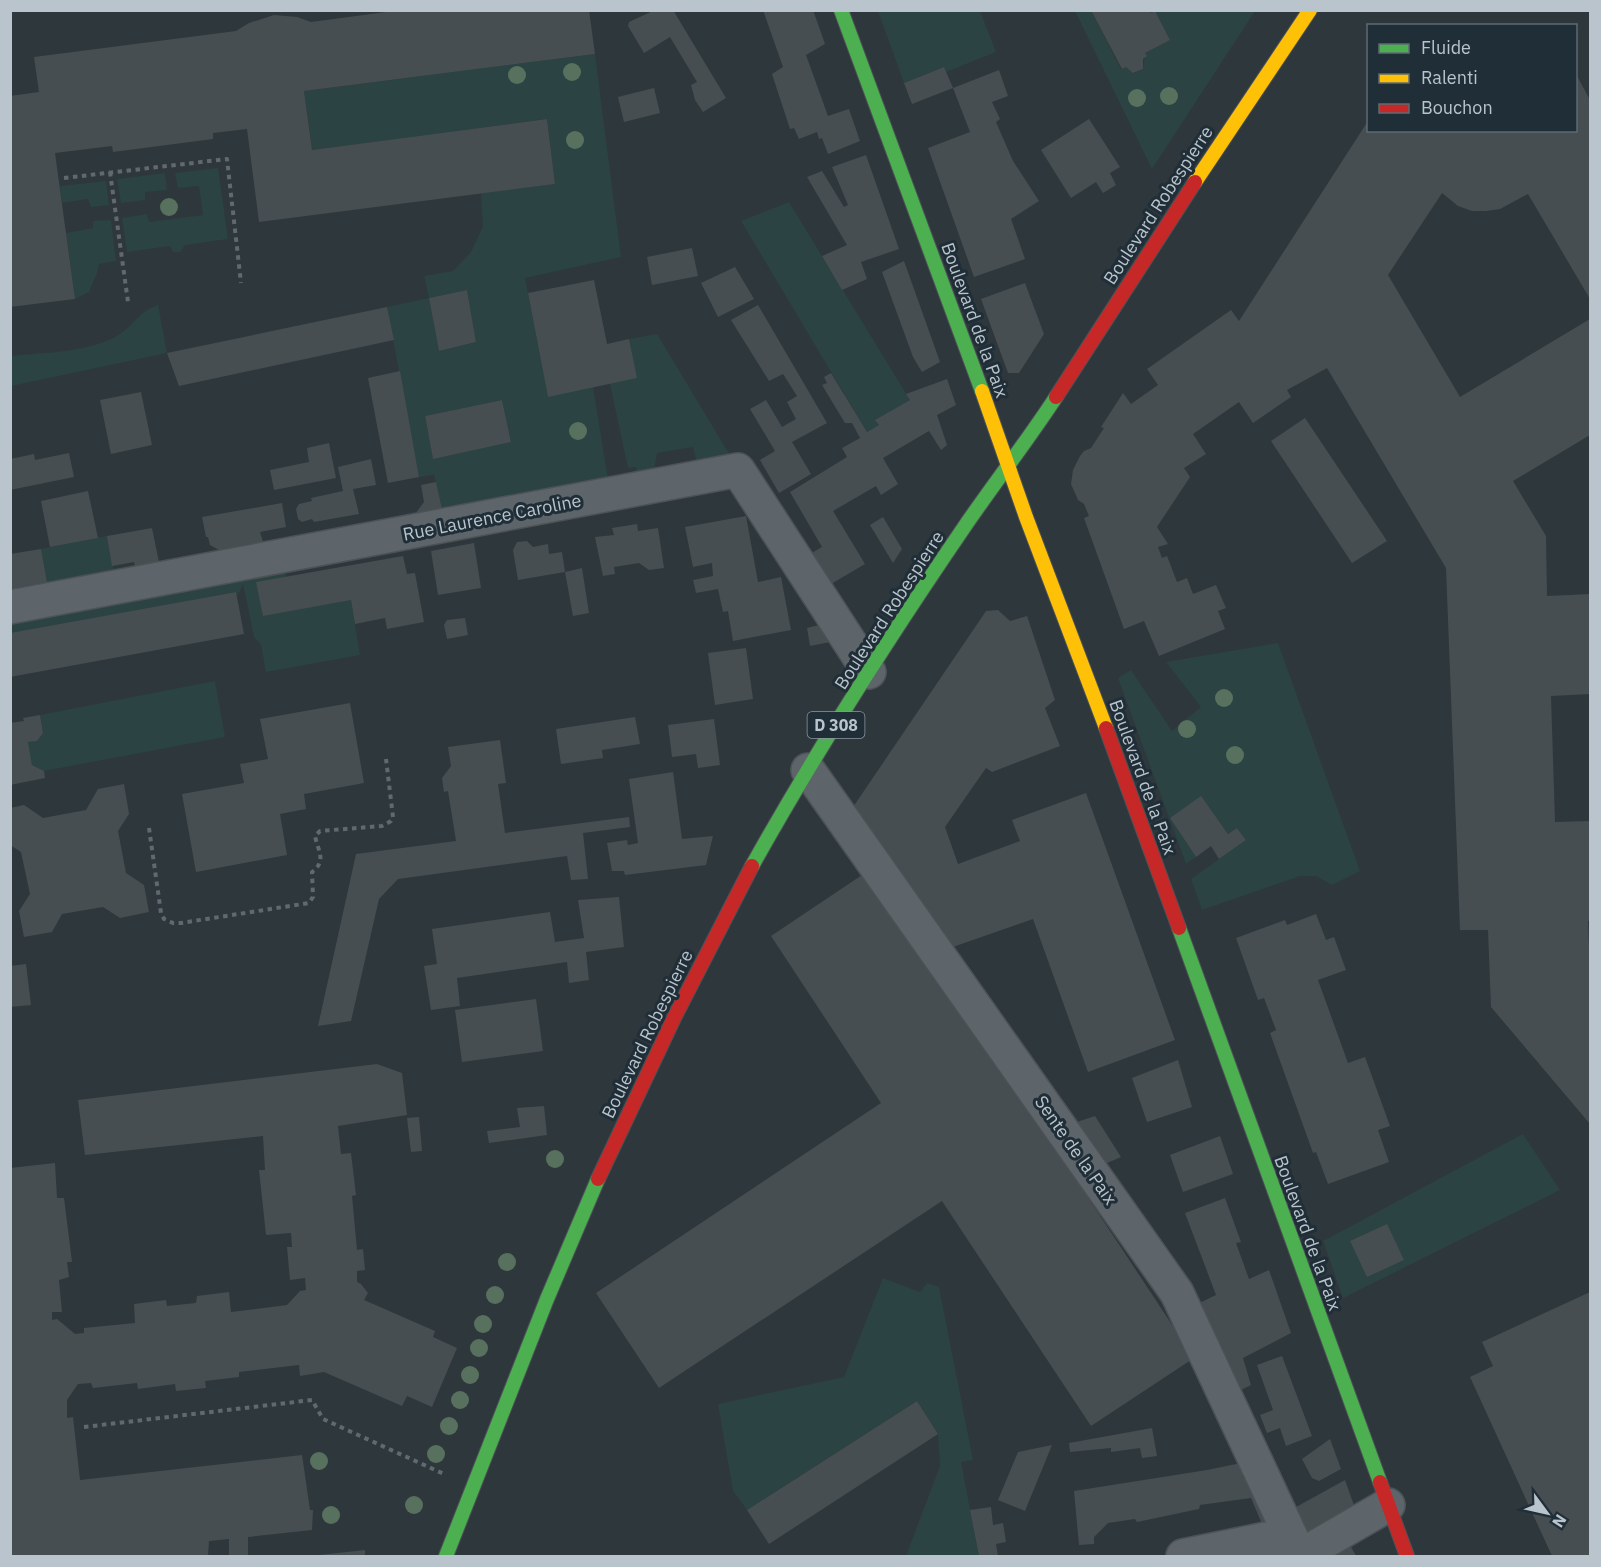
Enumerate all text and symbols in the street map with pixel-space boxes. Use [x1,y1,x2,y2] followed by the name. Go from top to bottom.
[1367,24,1577,132] legend
[1421,36,1471,59] text: Fluide
[1421,66,1478,89] text: Ralenti
[1421,96,1493,119] text: Bouchon
[1098,121,1218,289] street label: Boulevard Robespierre
[936,239,1014,401] street label: Boulevard de la Paix
[401,488,583,546] street label: Rue Laurence Caroline
[829,526,949,694] street label: Boulevard Robespierre
[1104,696,1182,858] street label: Boulevard de la Paix
[808,712,864,738] road number: D 308
[596,946,698,1122] street label: Boulevard Robespierre
[1030,1091,1122,1209] street label: Sente de la Paix
[1269,1152,1347,1314] street label: Boulevard de la Paix
[1517,1483,1577,1543] north arrow
[1548,1511,1571,1531] text: N

